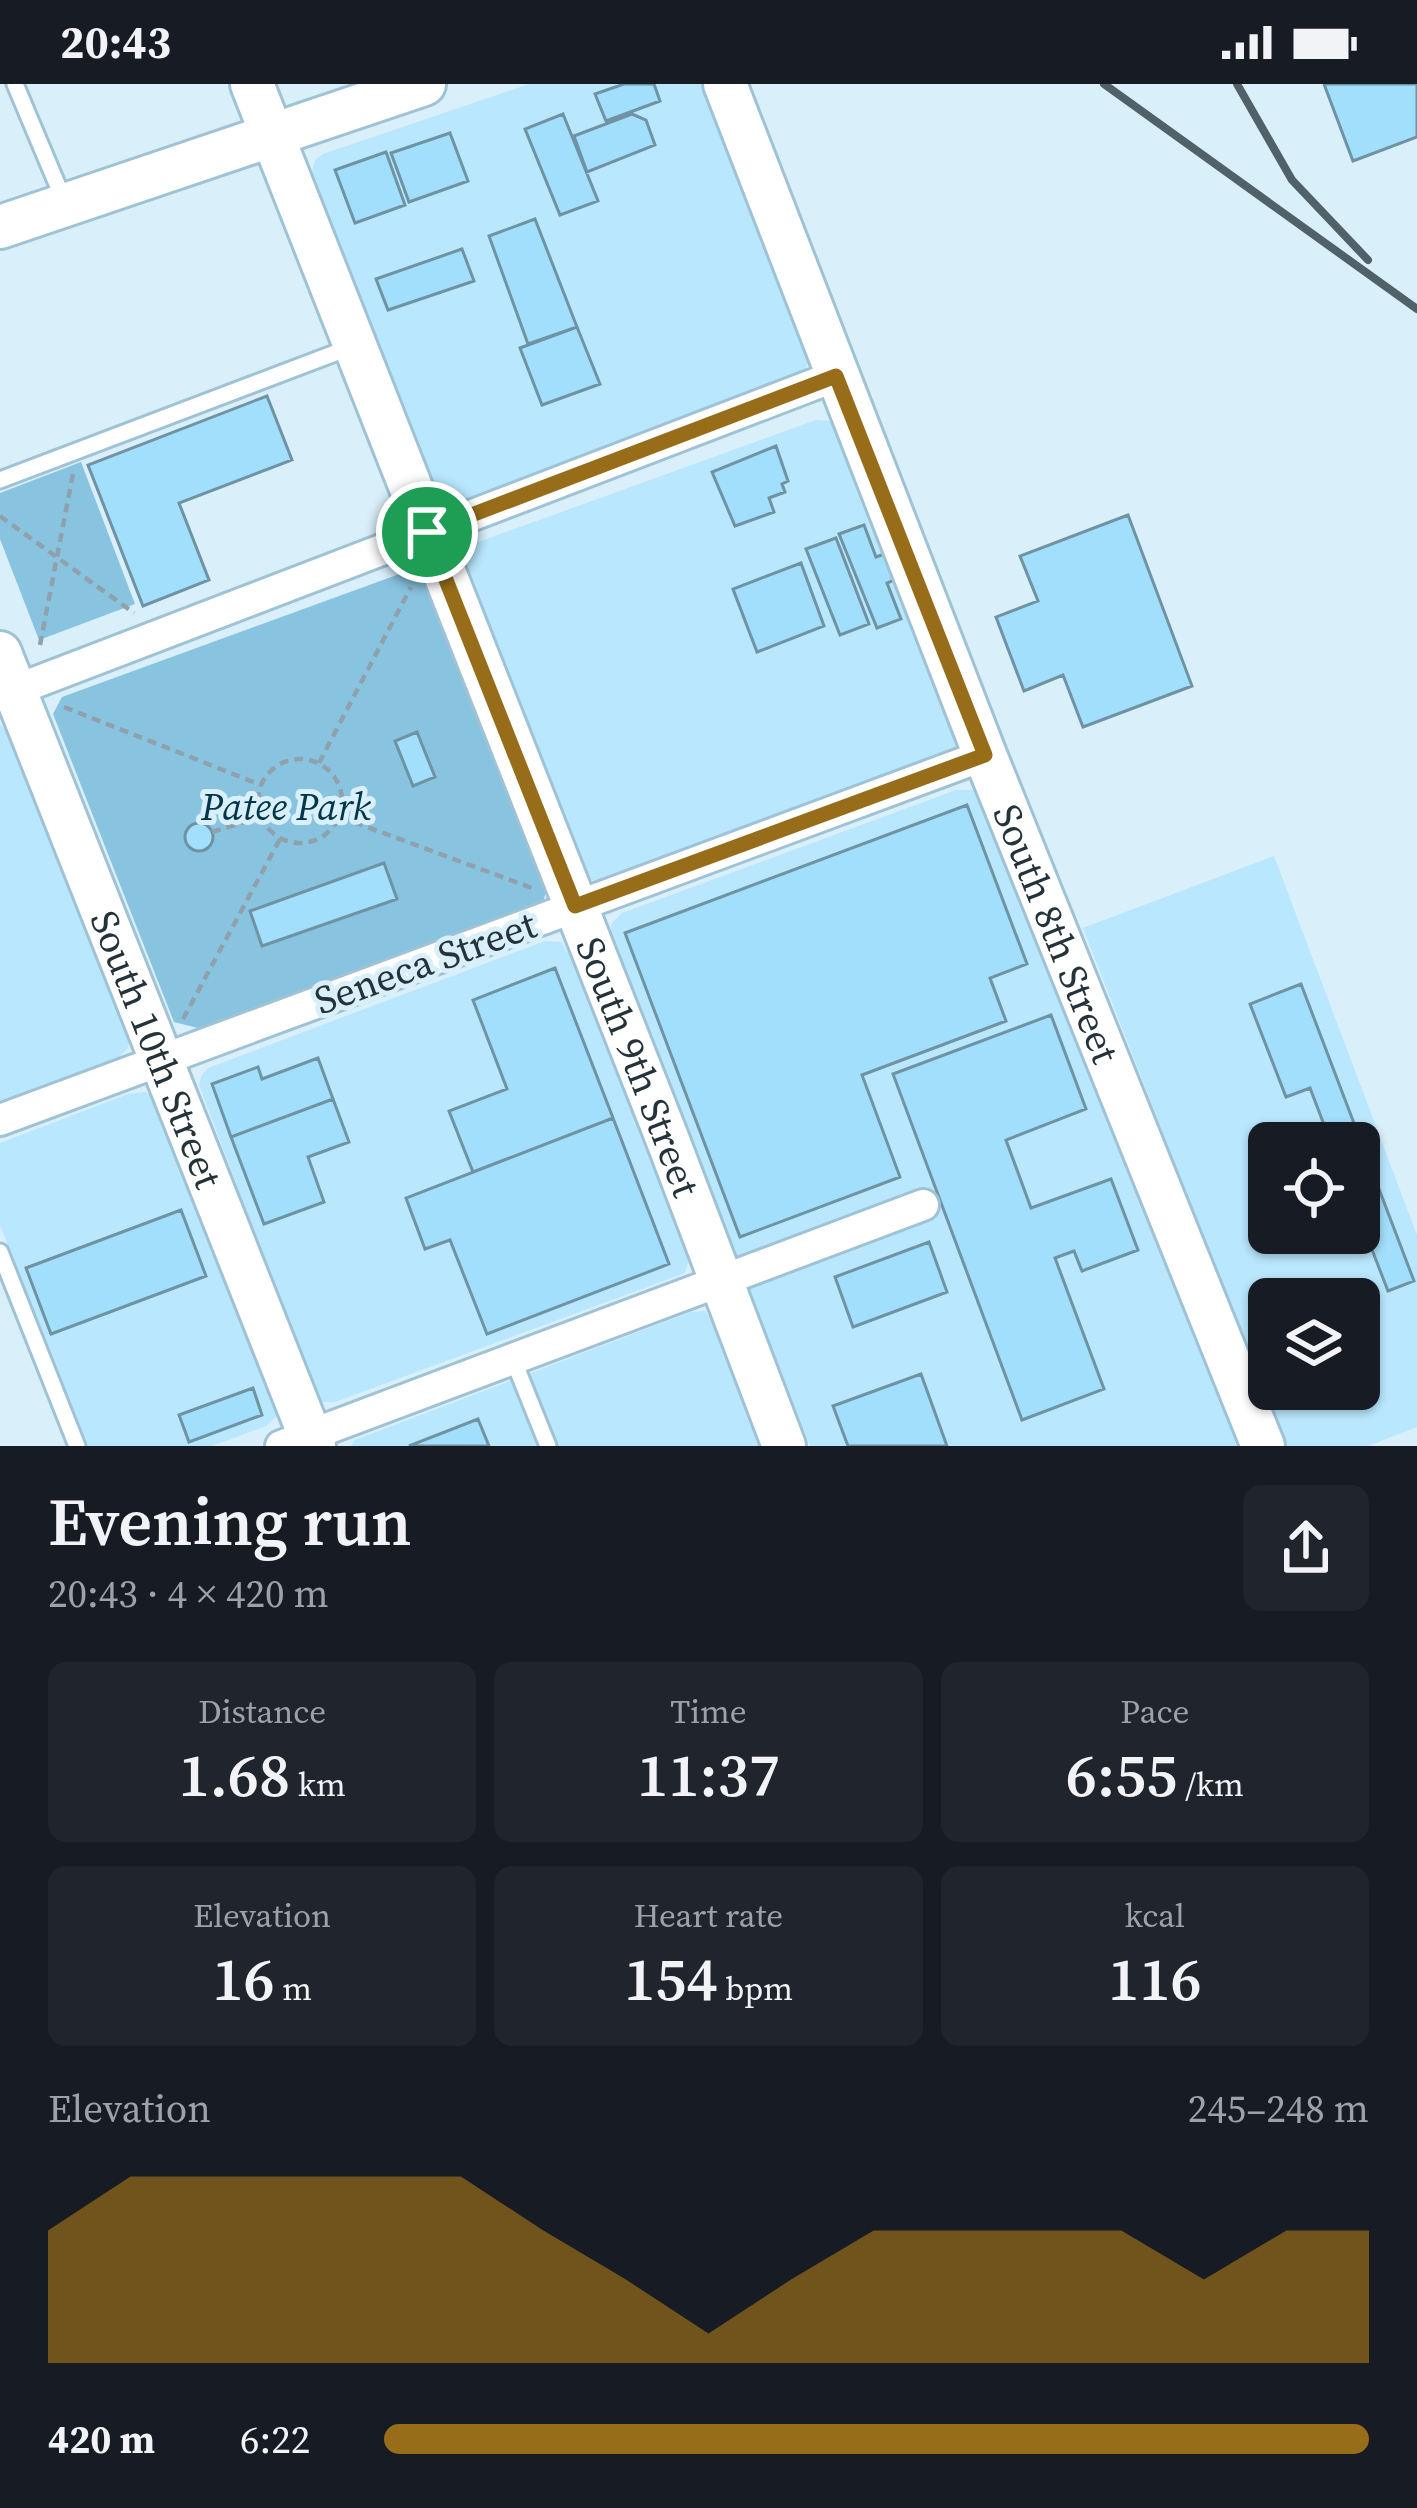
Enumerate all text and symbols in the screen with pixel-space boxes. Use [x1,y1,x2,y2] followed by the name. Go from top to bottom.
[60,11,171,73] text: 20:43
[376,481,478,583] pin
[394,499,460,565] icon: arrive
[200,780,371,833] park label: Patee Park
[981,796,1132,1071] street label: South 8th Street
[307,898,544,1027] street label: Seneca Street
[78,903,235,1196] street label: South 10th Street
[563,929,713,1204] street label: South 9th Street
[1248,1122,1380,1410] map controls
[1248,1122,1380,1254] button: locate
[1248,1278,1380,1410] button: layers
[48,1477,412,1567] text: Evening run
[1243,1485,1369,1611] button: share
[48,1567,329,1620] text: 20:43 · 4 × 420 m
[198,1689,326,1734] text: Distance
[670,1689,747,1734] text: Time
[1120,1689,1189,1734] text: Pace
[179,1734,290,1816] text: 1.68
[637,1734,780,1816] text: 11:37
[1066,1734,1177,1816] text: 6:55
[290,1762,346,1807] text: km
[1177,1762,1244,1807] text: /km
[193,1893,331,1938] text: Elevation
[634,1893,783,1938] text: Heart rate
[1125,1893,1185,1938] text: kcal
[212,1938,275,2020] text: 16
[624,1938,718,2020] text: 154
[1108,1938,1202,2020] text: 116
[275,1966,312,2011] text: m
[718,1966,793,2011] text: bpm
[48,2082,211,2135] text: Elevation
[1188,2082,1369,2135] text: 245–248 m
[48,2413,155,2466] text: 420 m
[240,2413,310,2466] text: 6:22

